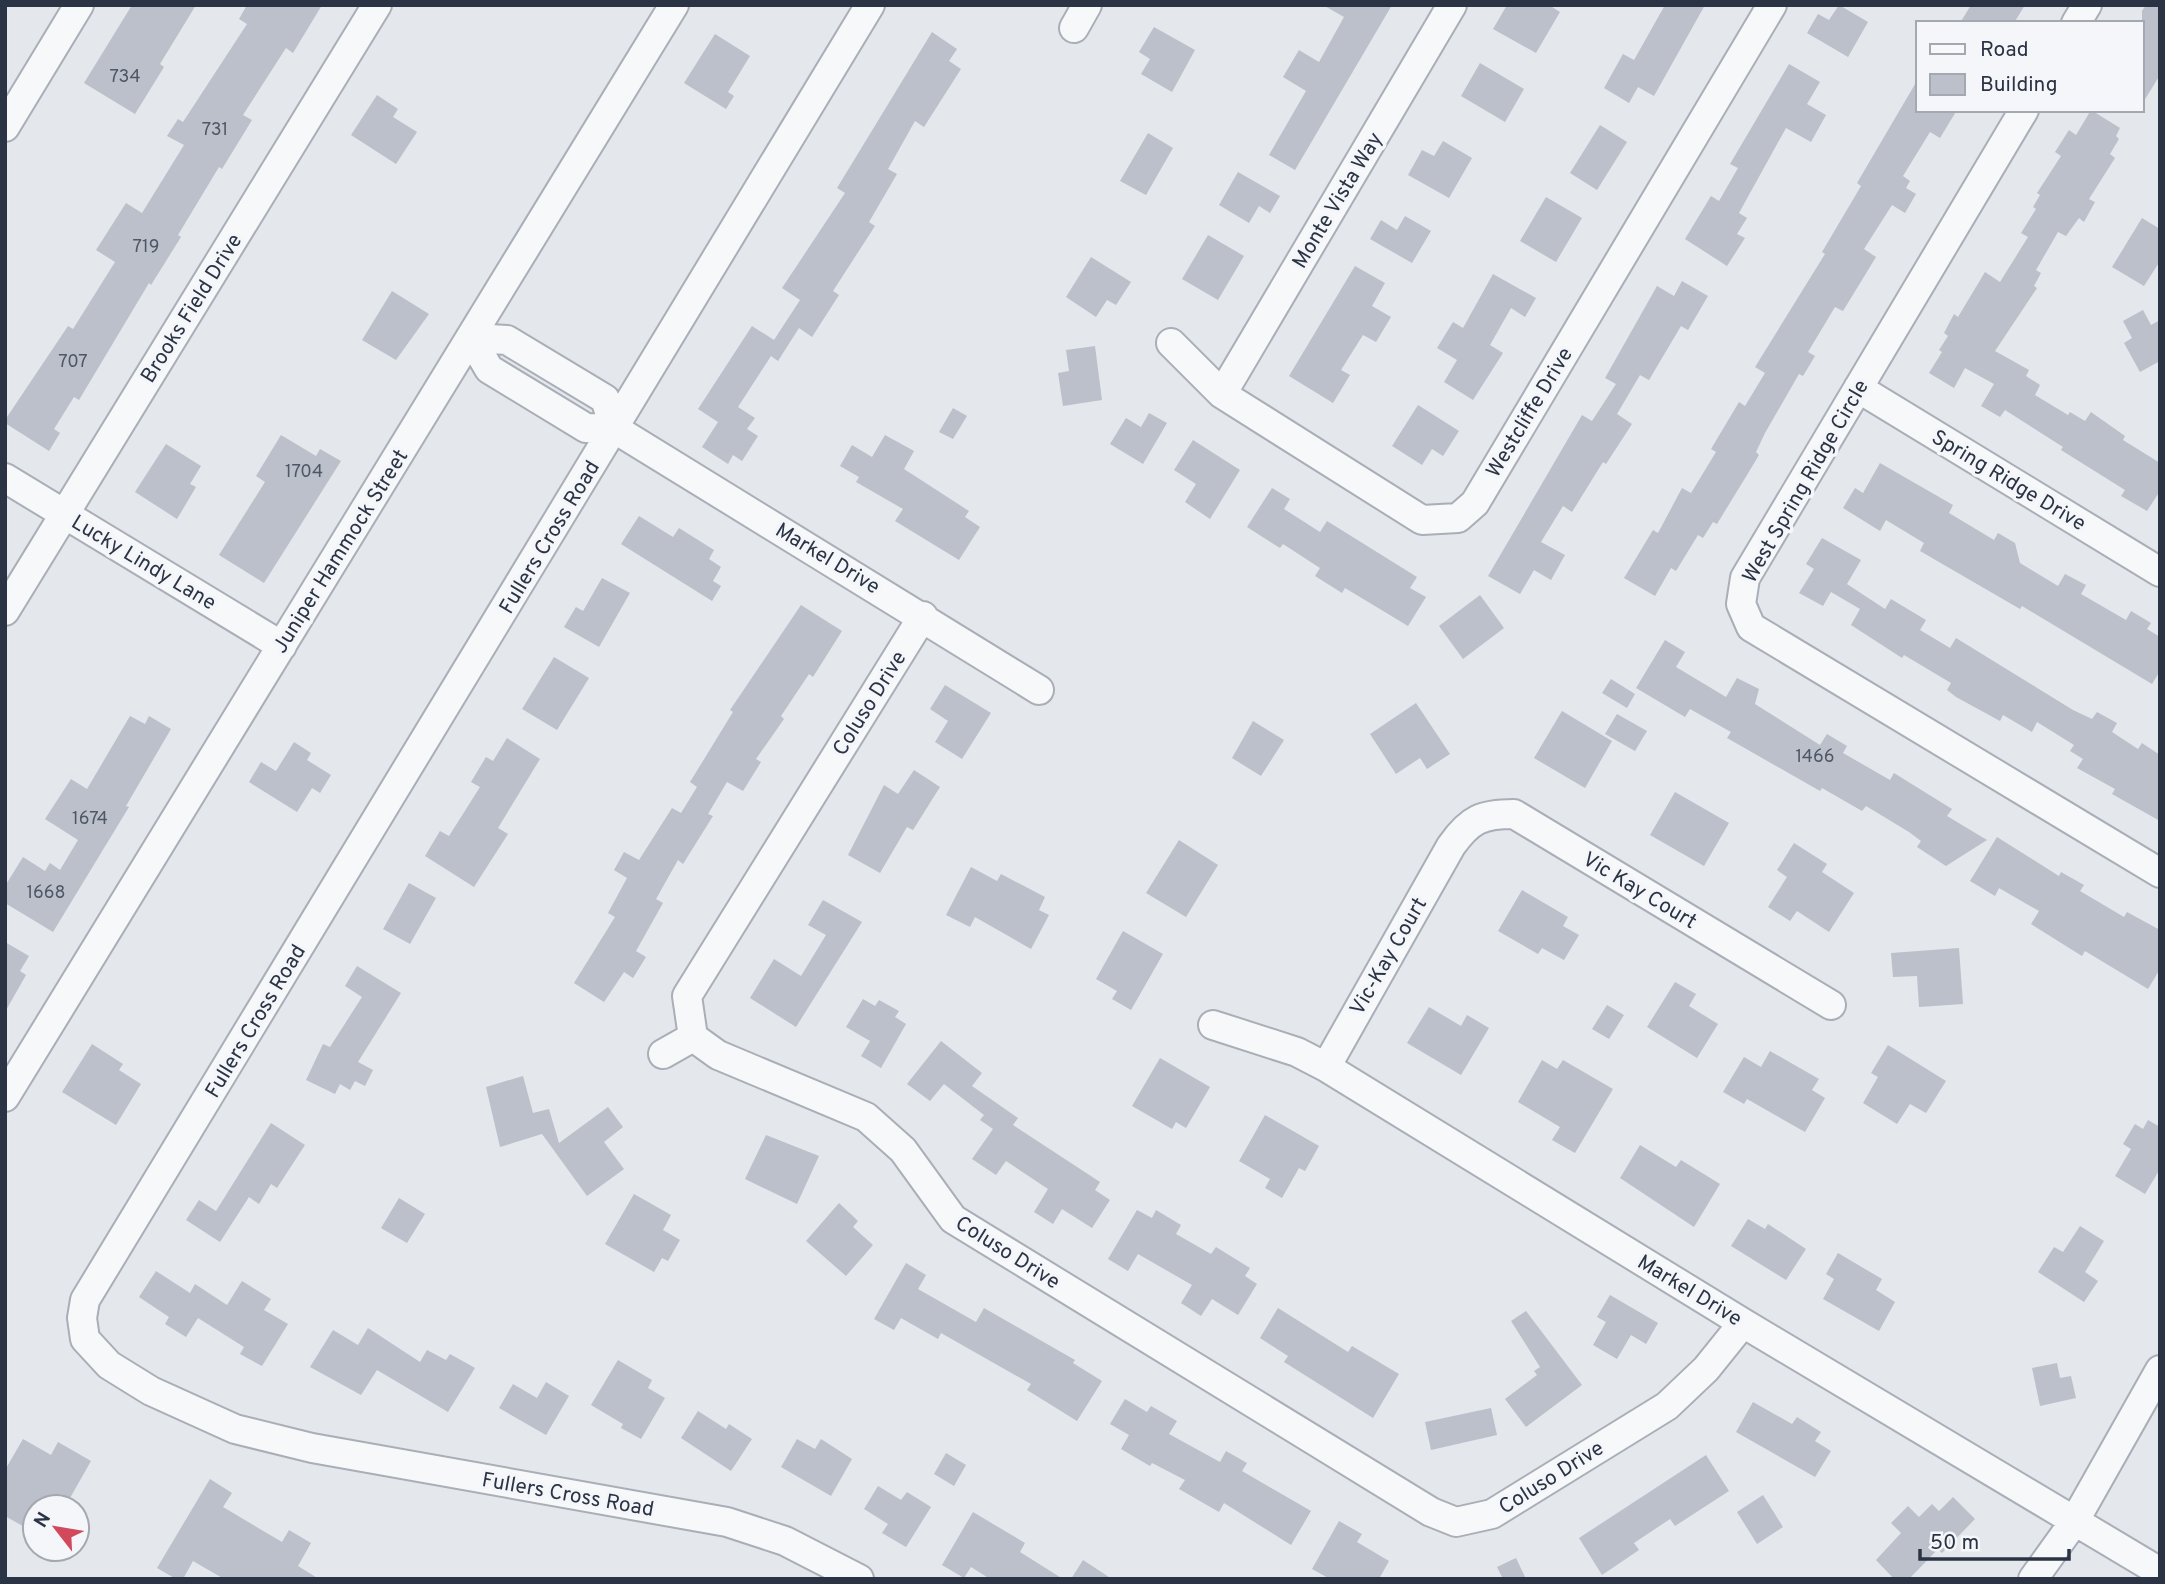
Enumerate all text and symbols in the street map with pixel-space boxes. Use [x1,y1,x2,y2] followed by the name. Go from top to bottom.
[1916,21,2144,112] legend
[1980,37,2029,64] text: Road
[109,66,141,89] house number: 734
[1980,72,2058,99] text: Building
[202,119,228,142] house number: 731
[1287,128,1390,274] street label: Monte Vista Way
[135,229,249,389] street label: Brooks Field Drive
[132,236,160,259] house number: 719
[1481,343,1580,483] street label: Westcliffe Drive
[58,351,88,374] house number: 707
[1737,375,1876,588] street label: West Spring Ridge Circle
[1926,425,2090,538] street label: Spring Ridge Drive
[267,445,415,659] street label: Juniper Hammock Street
[494,456,607,619] street label: Fullers Cross Road
[285,461,323,484] house number: 1704
[66,509,221,617] street label: Lucky Lindy Lane
[770,517,885,601] street label: Markel Drive
[827,646,913,761] street label: Coluso Drive
[1795,746,1835,769] house number: 1466
[72,808,108,831] house number: 1674
[1577,847,1701,936] street label: Vic Kay Court
[26,882,66,905] house number: 1668
[1345,893,1434,1021] street label: Vic-Kay Court
[200,940,313,1103] street label: Fullers Cross Road
[950,1210,1065,1296] street label: Coluso Drive
[1632,1249,1747,1333] street label: Markel Drive
[1494,1435,1609,1521] street label: Coluso Drive
[480,1467,656,1524] street label: Fullers Cross Road
[21,1493,91,1563] north arrow
[29,1508,57,1532] text: N
[1920,1518,2069,1562] scale bar
[1930,1530,1979,1557] text: 50 m

